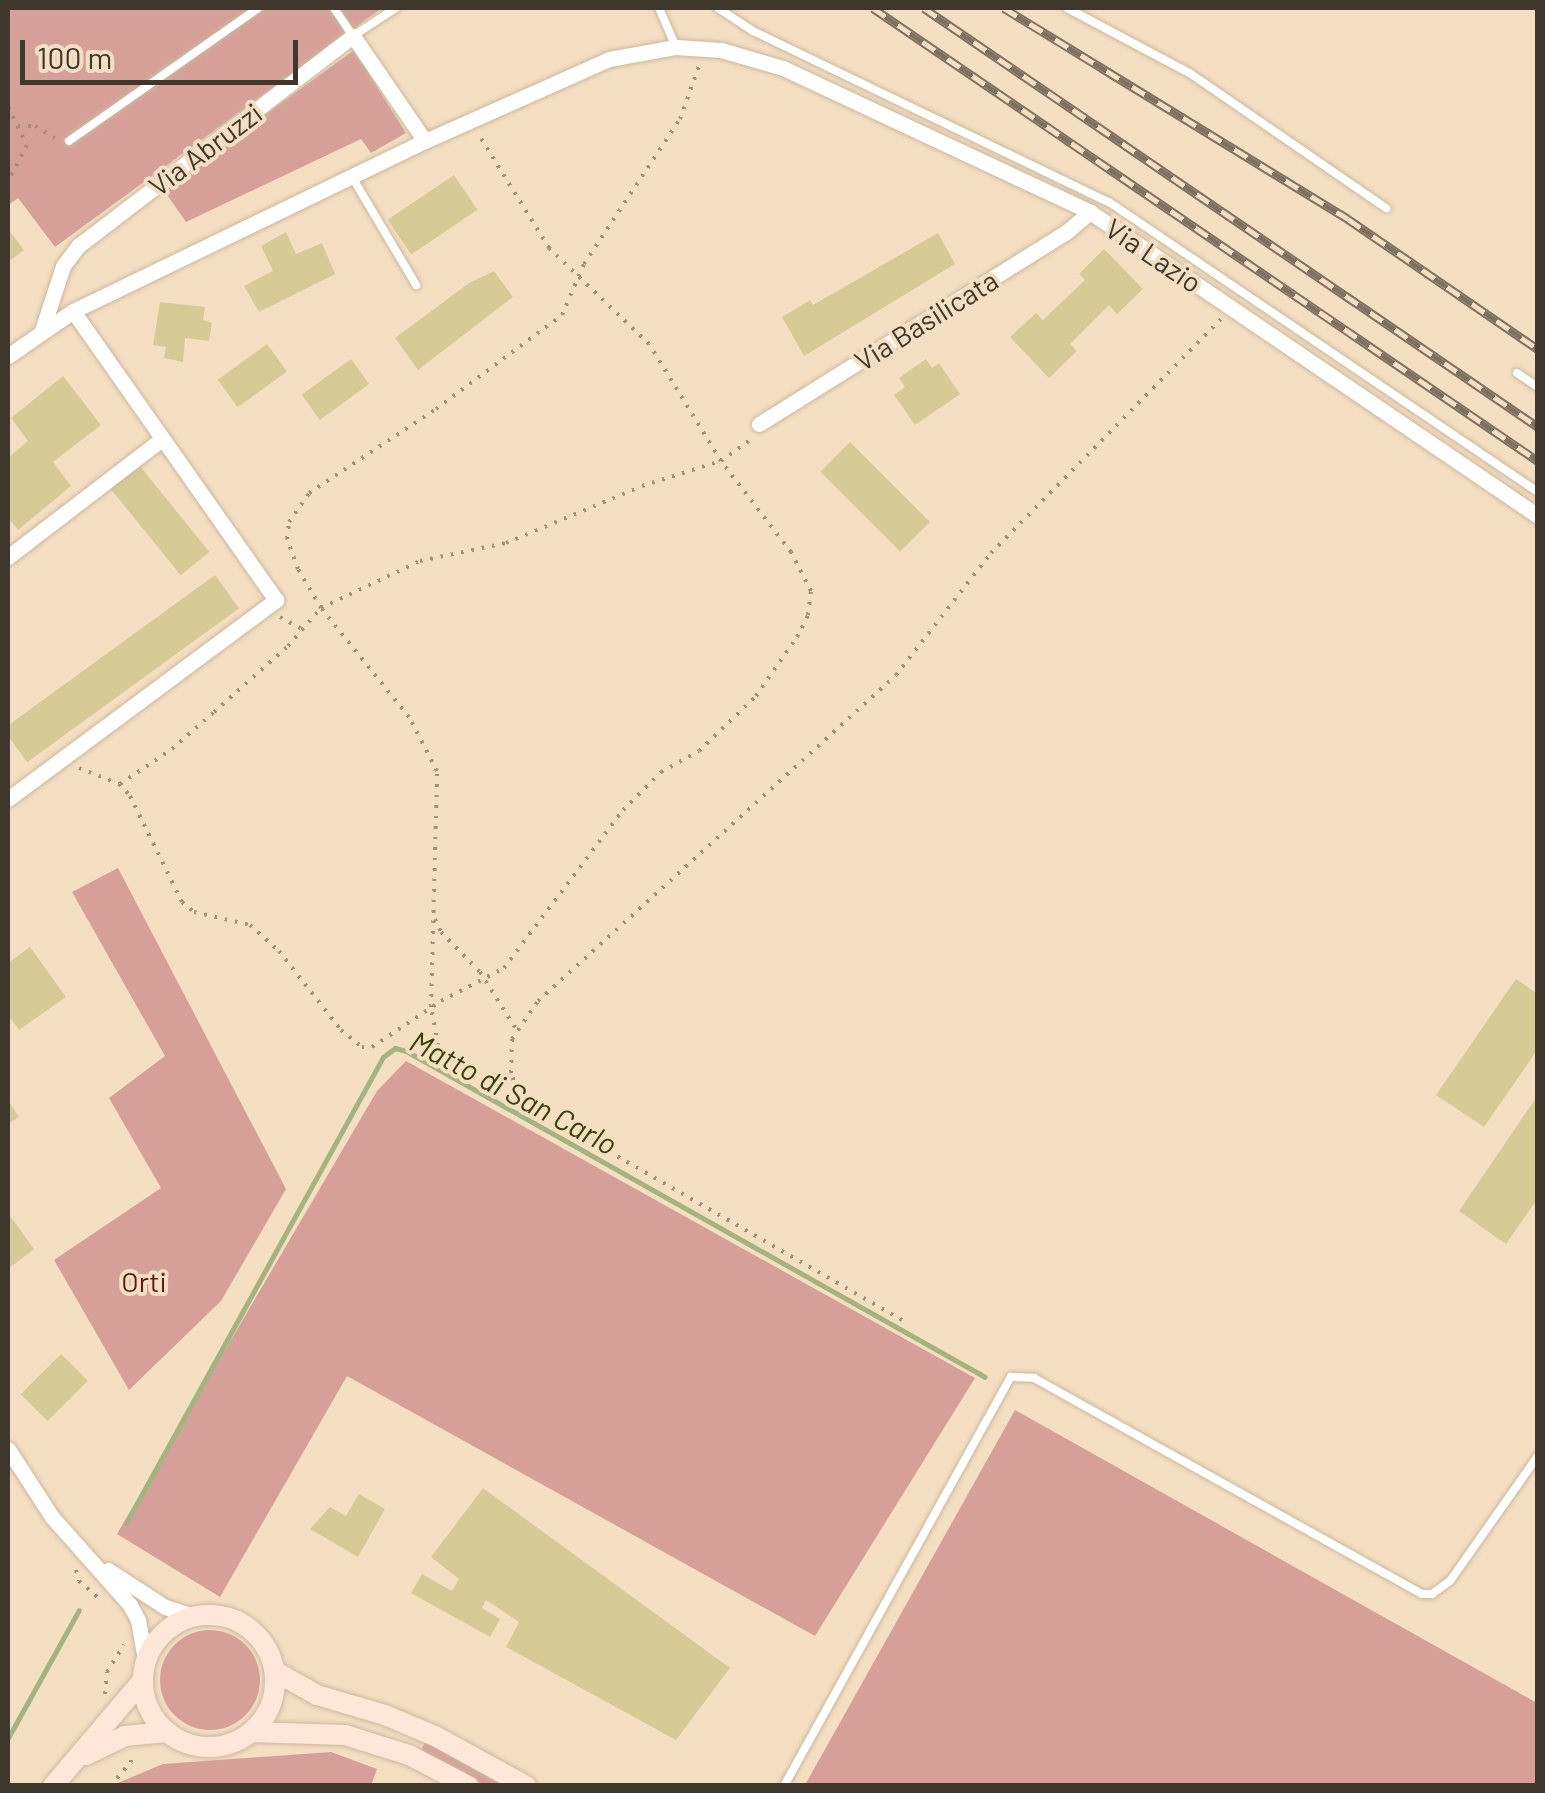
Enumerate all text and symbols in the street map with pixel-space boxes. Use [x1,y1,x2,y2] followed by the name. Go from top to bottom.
[25,20,302,82] scale bar
[37,39,112,75] text: 100 m
[142,96,268,202] street label: Via Abruzzi
[1100,211,1208,299] street label: Via Lazio
[848,263,1004,377] street label: Via Basilicata
[404,1022,624,1162] water label: Matto di San Carlo
[121,1264,167,1298] park label: Orti

